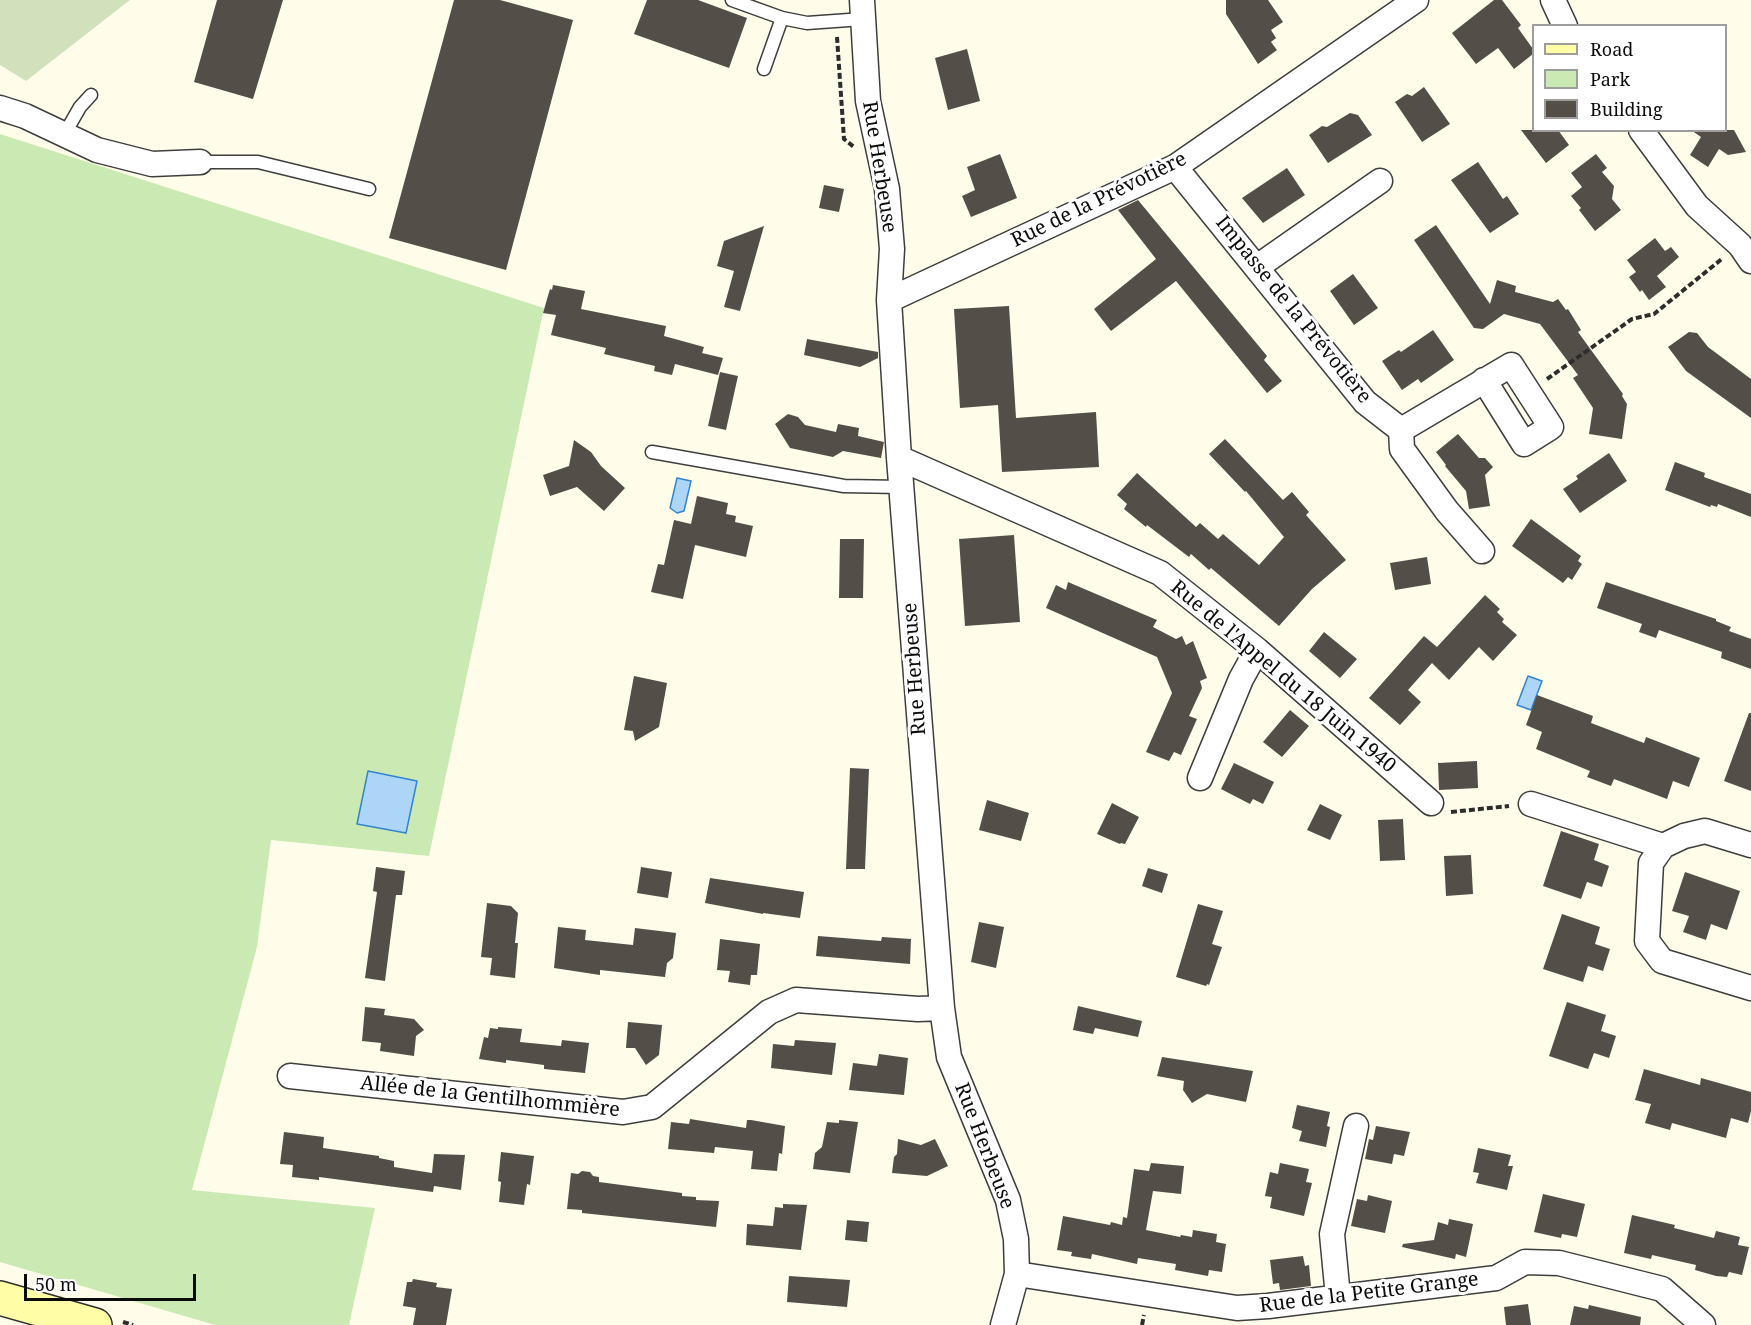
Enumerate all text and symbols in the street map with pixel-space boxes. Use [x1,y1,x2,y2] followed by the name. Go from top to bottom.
[1532,24,1727,132] legend
[1590,37,1633,61] text: Road
[1590,67,1630,91] text: Park
[1590,97,1663,121] text: Building
[857,99,901,235] street label: Rue Herbeuse
[1007,147,1191,253] street label: Rue de la Prévotière
[1210,211,1376,409] street label: Impasse de la Prévotière
[1166,576,1400,778] street label: Rue de l'Appel du 18 Juin 1940
[898,602,932,736] street label: Rue Herbeuse
[359,1071,621,1123] street label: Allée de la Gentilhommière
[949,1080,1019,1212] street label: Rue Herbeuse
[27,1262,200,1300] scale bar
[1258,1268,1480,1318] street label: Rue de la Petite Grange
[35,1272,77,1296] text: 50 m

